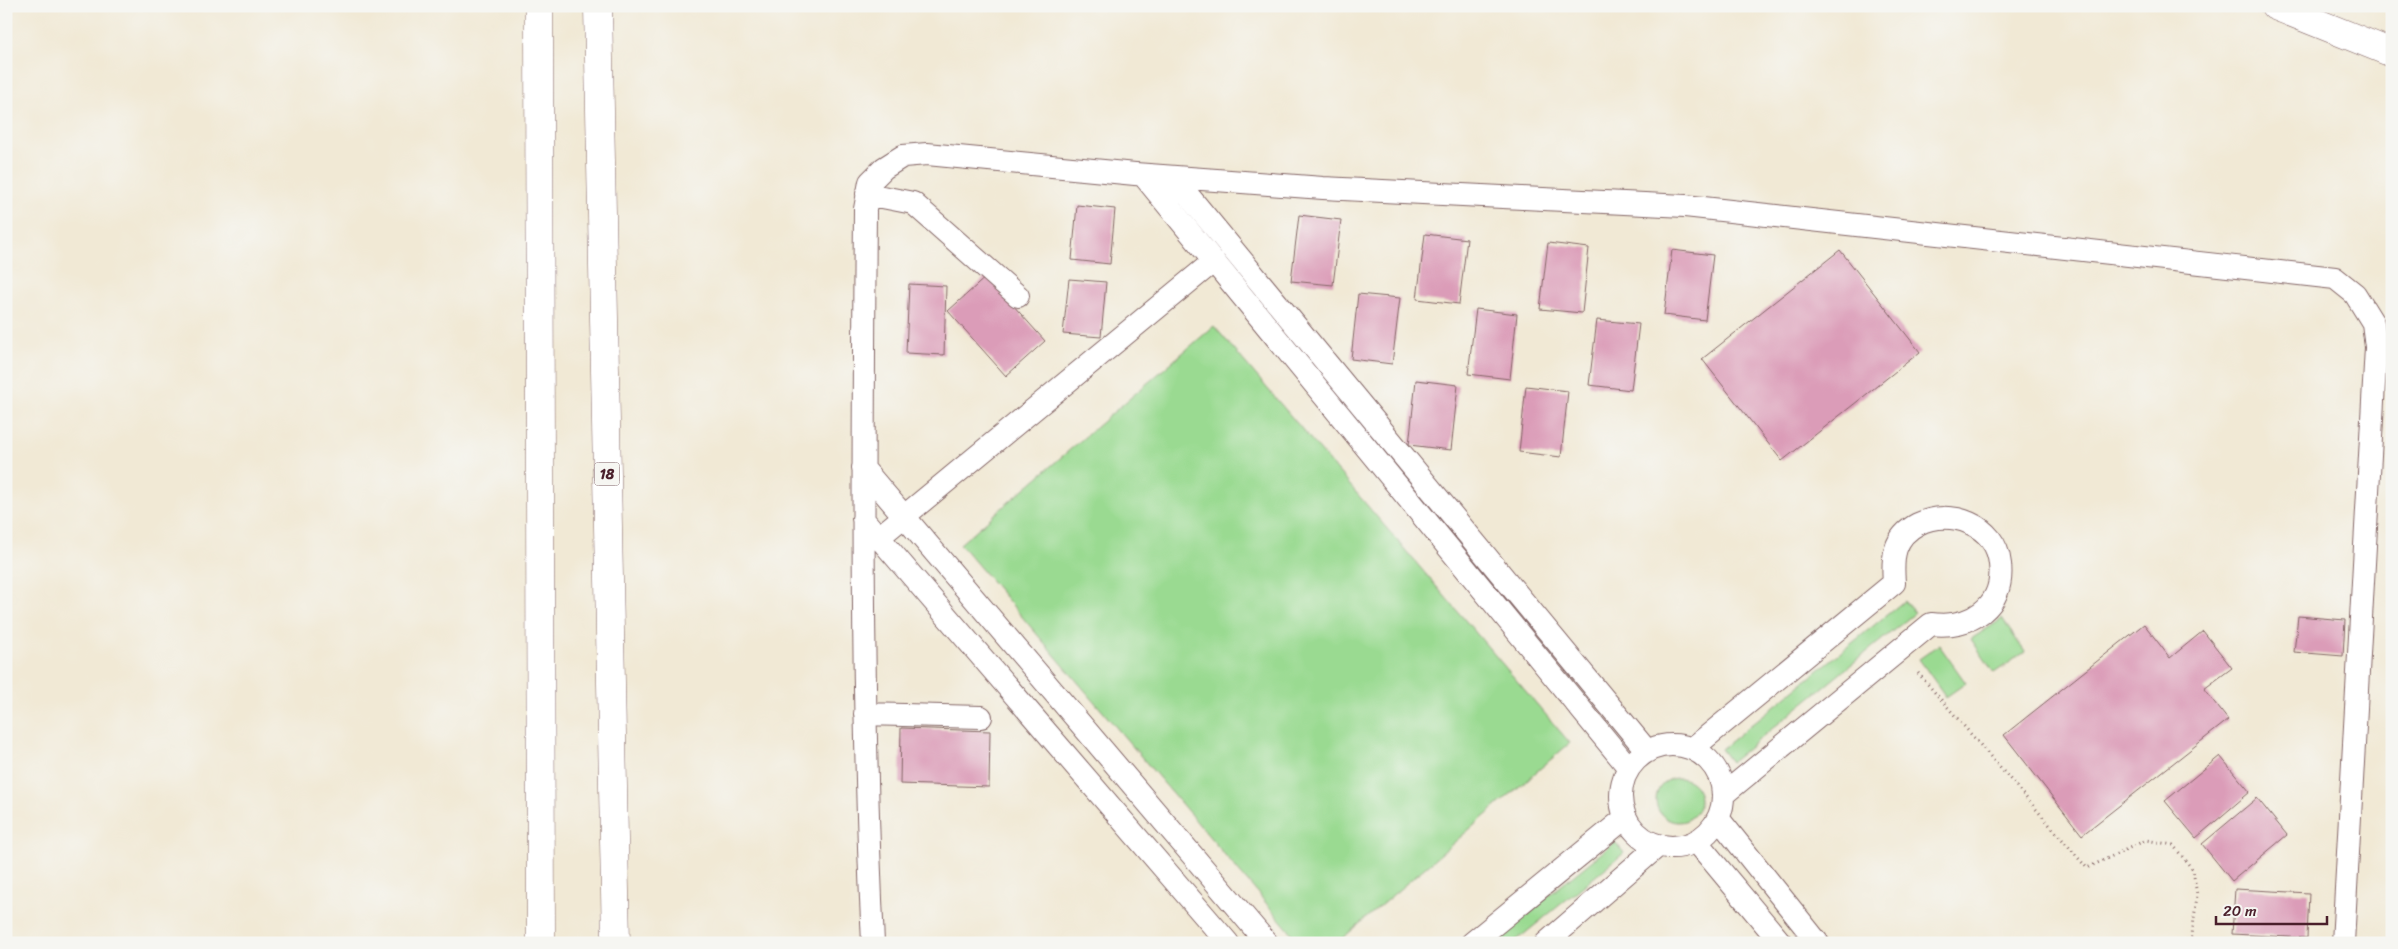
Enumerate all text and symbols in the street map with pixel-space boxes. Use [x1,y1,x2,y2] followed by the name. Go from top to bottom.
[594,462,620,486] road number: 18
[2216,894,2327,926] scale bar
[2223,898,2257,924] text: 20 m

